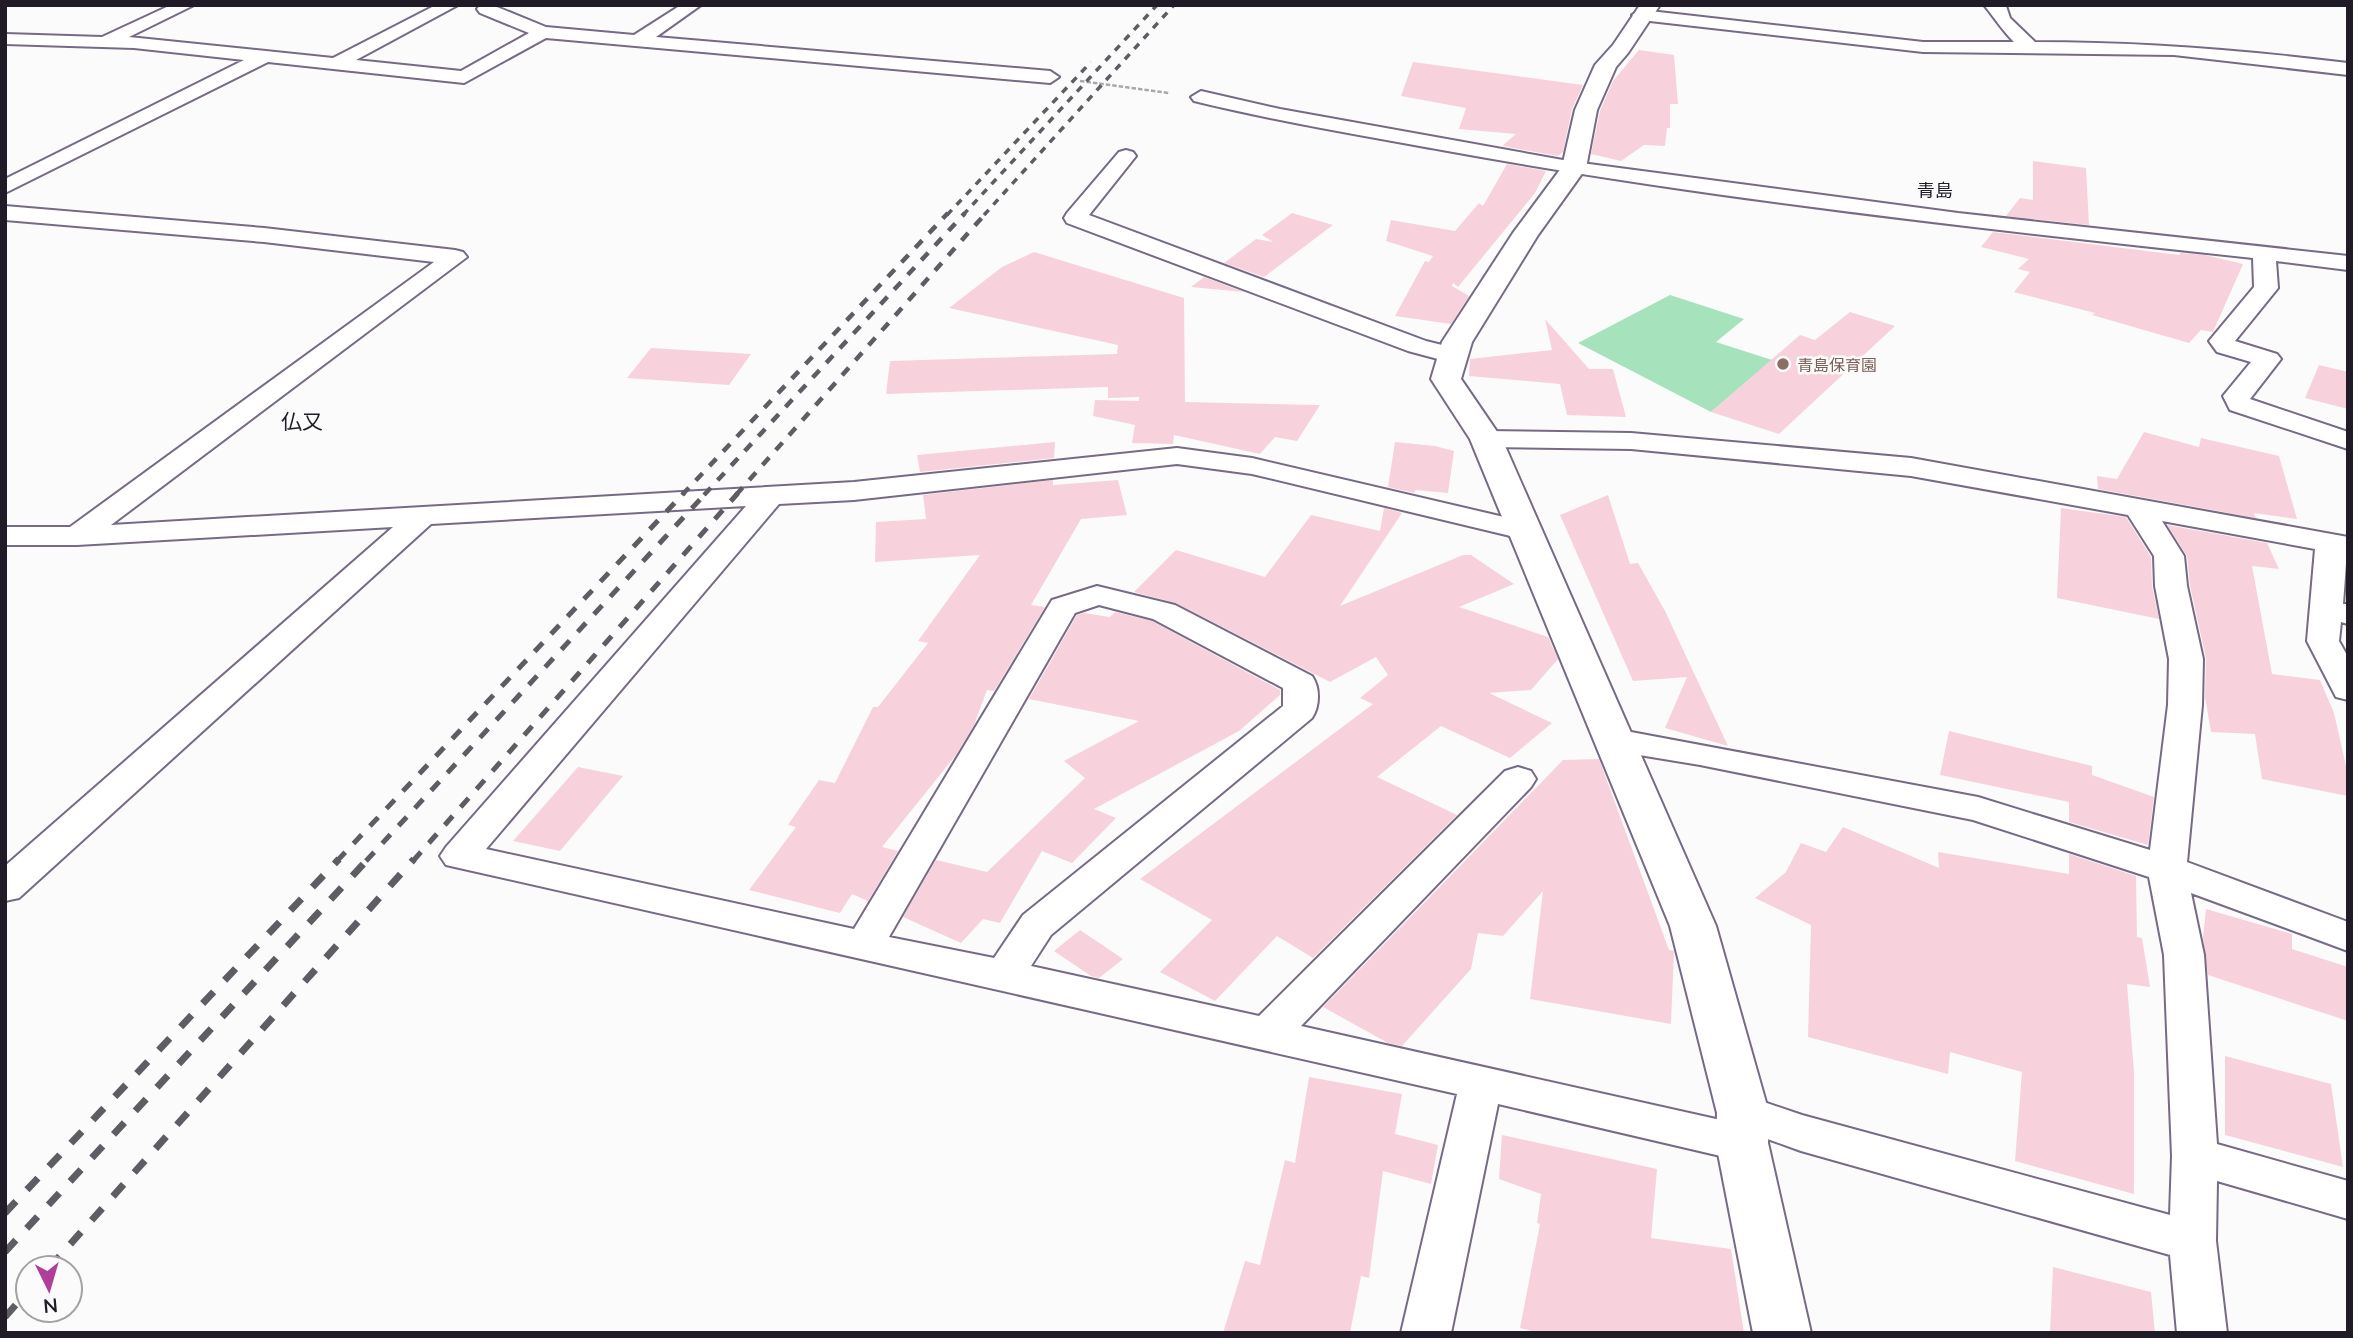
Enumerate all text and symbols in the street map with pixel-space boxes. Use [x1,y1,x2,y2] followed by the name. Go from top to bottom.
[1917,179,1953,201] district label: 青島
[1797,355,1877,374] place label: 青島保育園
[1775,356,1791,372] marker: 青島保育園
[281,408,323,433] district label: 仏又
[14,1254,84,1324] north arrow
[42,1294,59,1319] text: N

